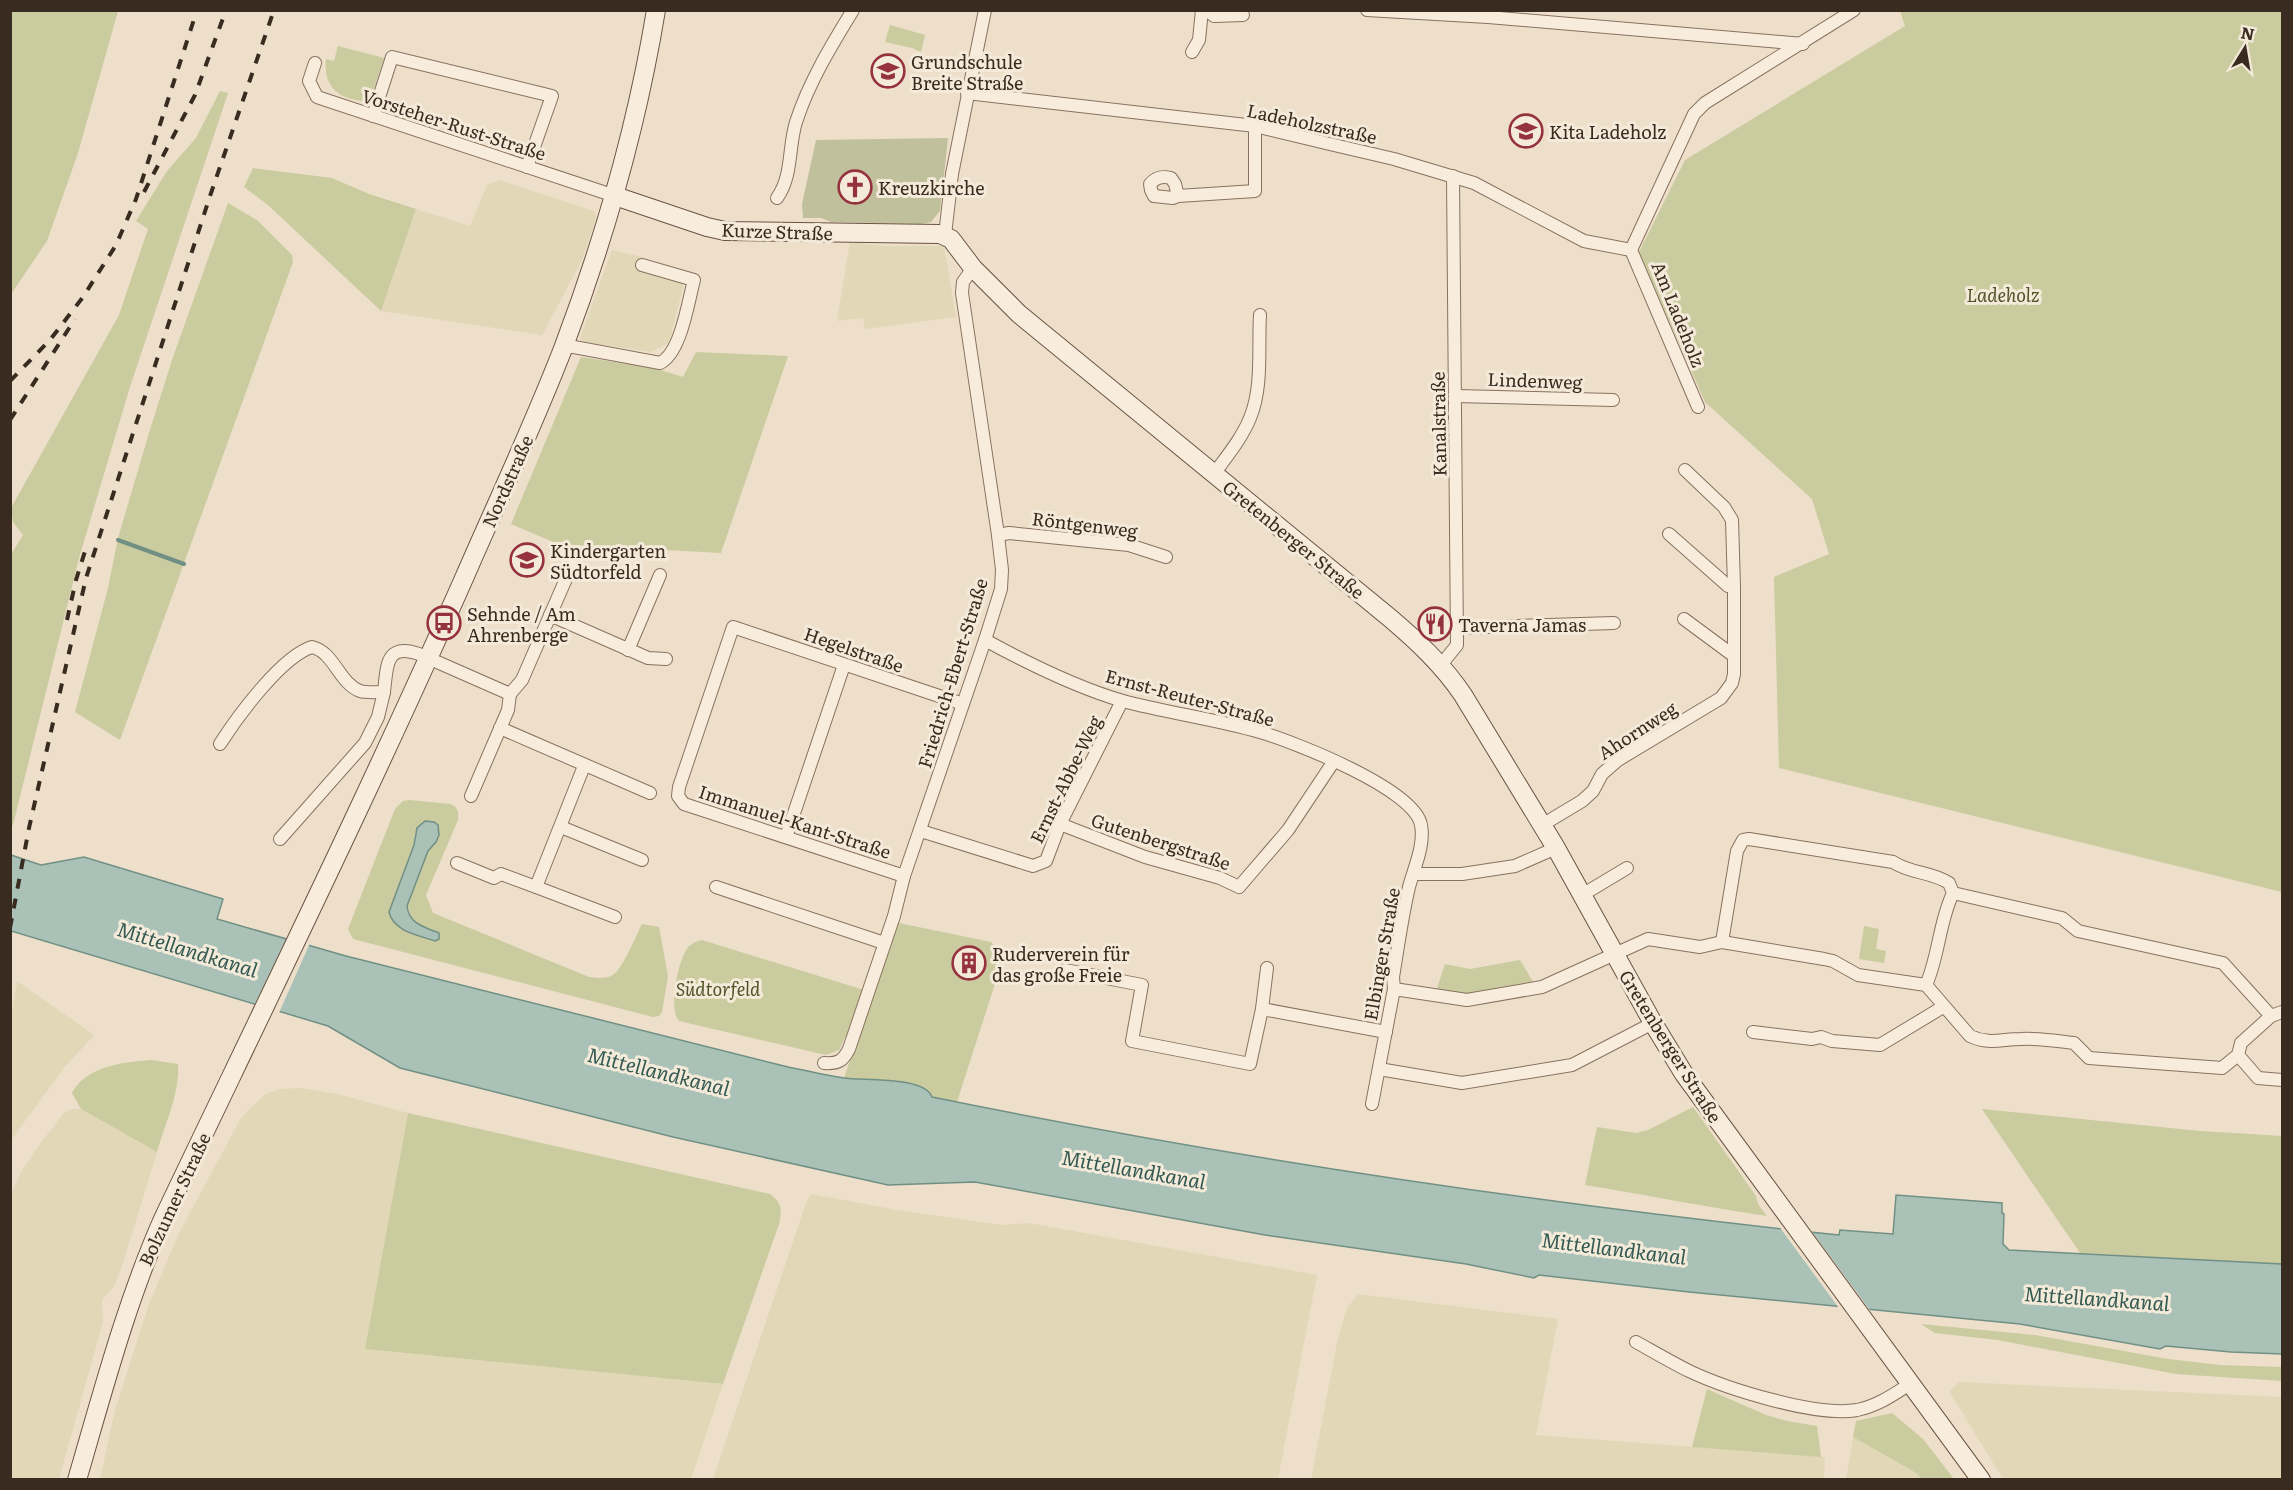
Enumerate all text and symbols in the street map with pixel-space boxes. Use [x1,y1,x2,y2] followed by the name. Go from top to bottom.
[2215,18,2275,78] north arrow
[2239,19,2257,45] text: N
[911,48,1023,96] place label: Grundschule Breite Straße
[870,53,906,89] school or university icon: Grundschule Breite Straße
[358,81,550,167] street label: Vorsteher-Rust-Straße
[1244,96,1380,150] street label: Ladeholzstraße
[1508,113,1544,149] school or university icon: Kita Ladeholz
[1549,118,1667,145] place label: Kita Ladeholz
[837,169,873,205] church icon: Kreuzkirche
[878,174,985,201] place label: Kreuzkirche
[721,216,833,246] street label: Kurze Straße
[1646,257,1713,371] street label: Am Ladeholz
[1967,281,2040,308] park label: Ladeholz
[1487,365,1584,395] street label: Lindenweg
[1424,371,1452,477] street label: Kanalstraße
[475,431,539,531] street label: Nordstraße
[1217,473,1371,605] street label: Gretenberger Straße
[1031,504,1140,544] street label: Röntgenweg
[550,537,666,585] place label: Kindergarten Südtorfeld
[509,542,545,578] school or university icon: Kindergarten Südtorfeld
[910,575,994,771] street label: Friedrich-Ebert-Straße
[467,600,576,648] place label: Sehnde / Am Ahrenberge
[426,605,462,641] bus stop icon: Sehnde / Am Ahrenberge
[1417,606,1453,642] restaurant icon: Taverna Jamas
[1458,611,1586,638] place label: Taverna Jamas
[801,619,907,679] street label: Hegelstraße
[1103,661,1277,733] street label: Ernst-Reuter-Straße
[1592,694,1683,766] street label: Ahornweg
[1022,710,1108,848] street label: Ernst-Abbe-Weg
[695,777,895,865] street label: Immanuel-Kant-Straße
[1088,806,1234,876] street label: Gutenbergstraße
[1356,885,1406,1023] street label: Elbinger Straße
[114,912,262,984] water label: Mittellandkanal
[992,940,1130,988] place label: Ruderverein für das große Freie
[951,945,987,981] building icon: Ruderverein für das große Freie
[1613,964,1729,1128] street label: Gretenberger Straße
[676,975,761,1002] park label: Südtorfeld
[585,1038,734,1102] water label: Mittellandkanal
[131,1128,217,1270] street label: Bolzumer Straße
[1060,1141,1209,1195] water label: Mittellandkanal
[1540,1223,1688,1271] water label: Mittellandkanal
[2023,1277,2171,1317] water label: Mittellandkanal

